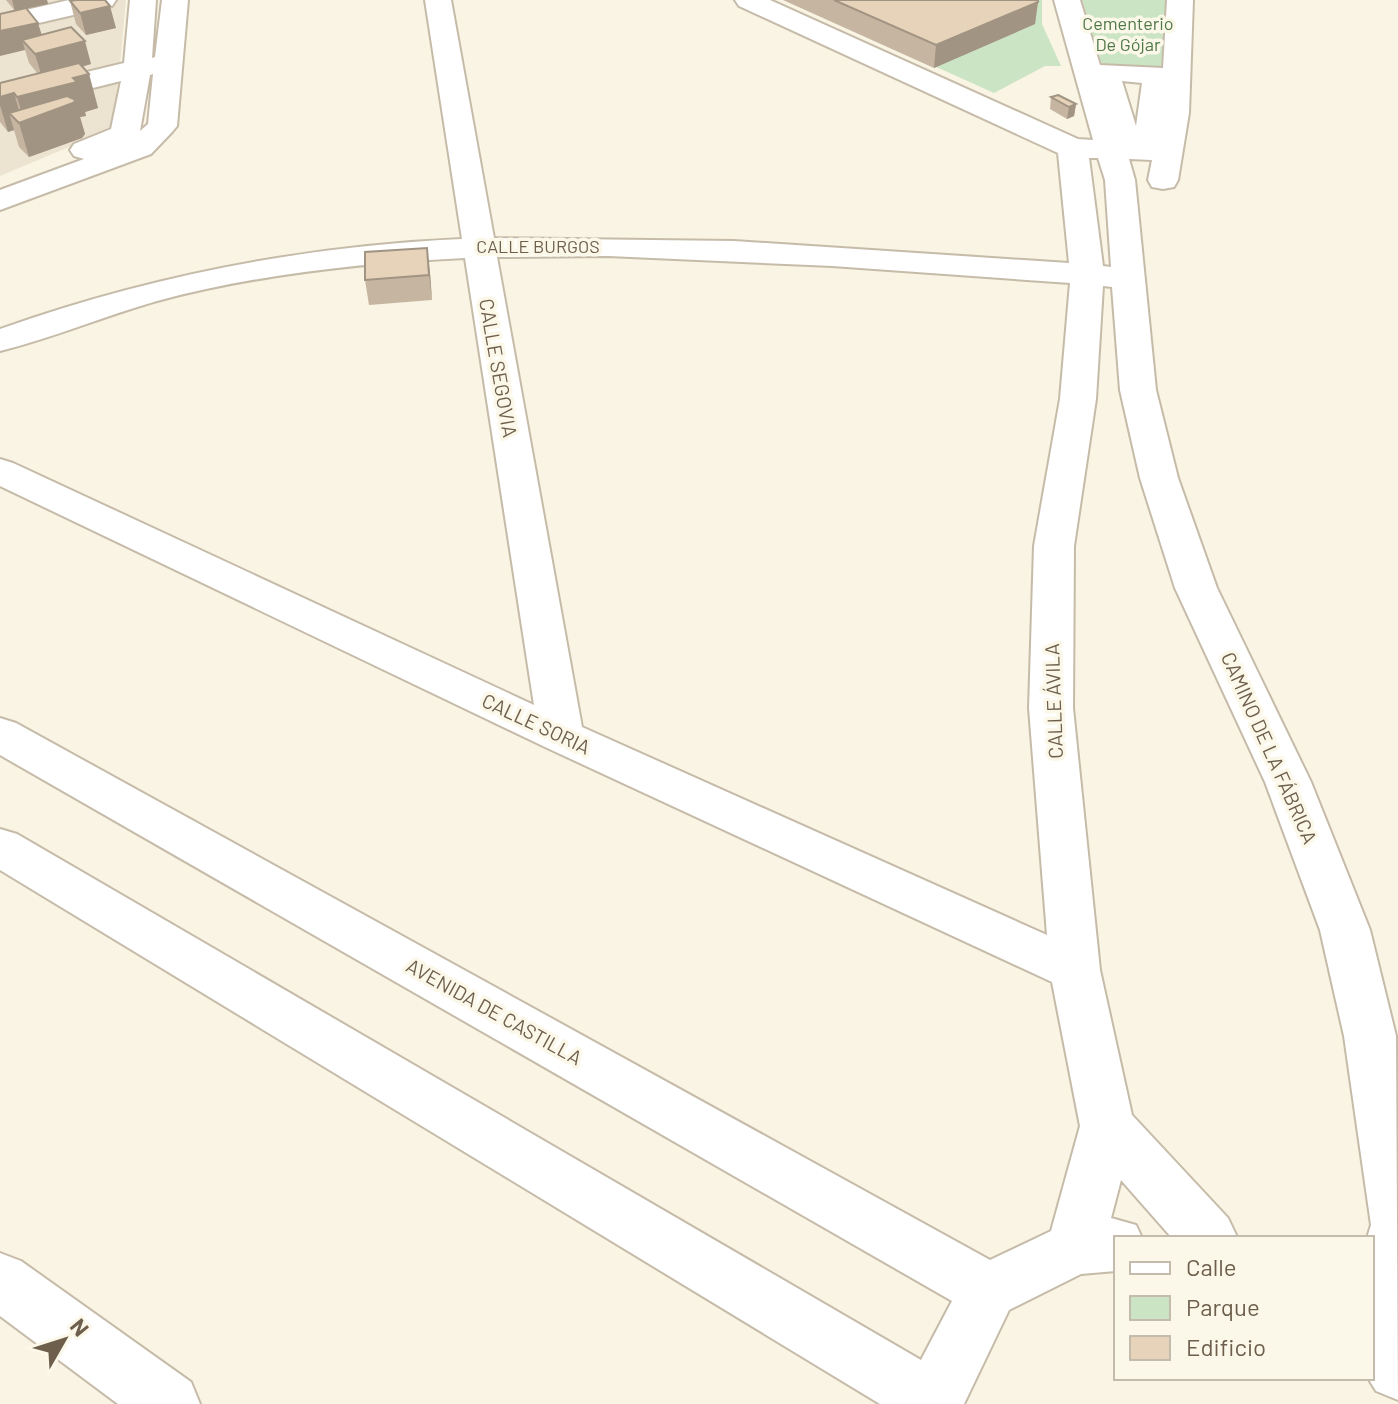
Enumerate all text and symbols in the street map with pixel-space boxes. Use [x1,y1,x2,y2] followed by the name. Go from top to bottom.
[1082,12,1174,55] park label: Cementerio De Gójar
[476,235,600,257] street label: CALLE BURGOS
[475,297,523,439] street label: CALLE SEGOVIA
[1039,643,1067,759] street label: CALLE ÁVILA
[1217,648,1323,847] street label: CAMINO DE LA FÁBRICA
[478,688,594,759] street label: CALLE SORIA
[402,953,586,1069] street label: AVENIDA DE CASTILLA
[1114,1236,1374,1380] legend
[1186,1252,1237,1281] text: Calle
[1186,1292,1260,1321] text: Parque
[24,1300,104,1380] north arrow
[66,1313,95,1341] text: N
[1186,1332,1266,1361] text: Edificio

